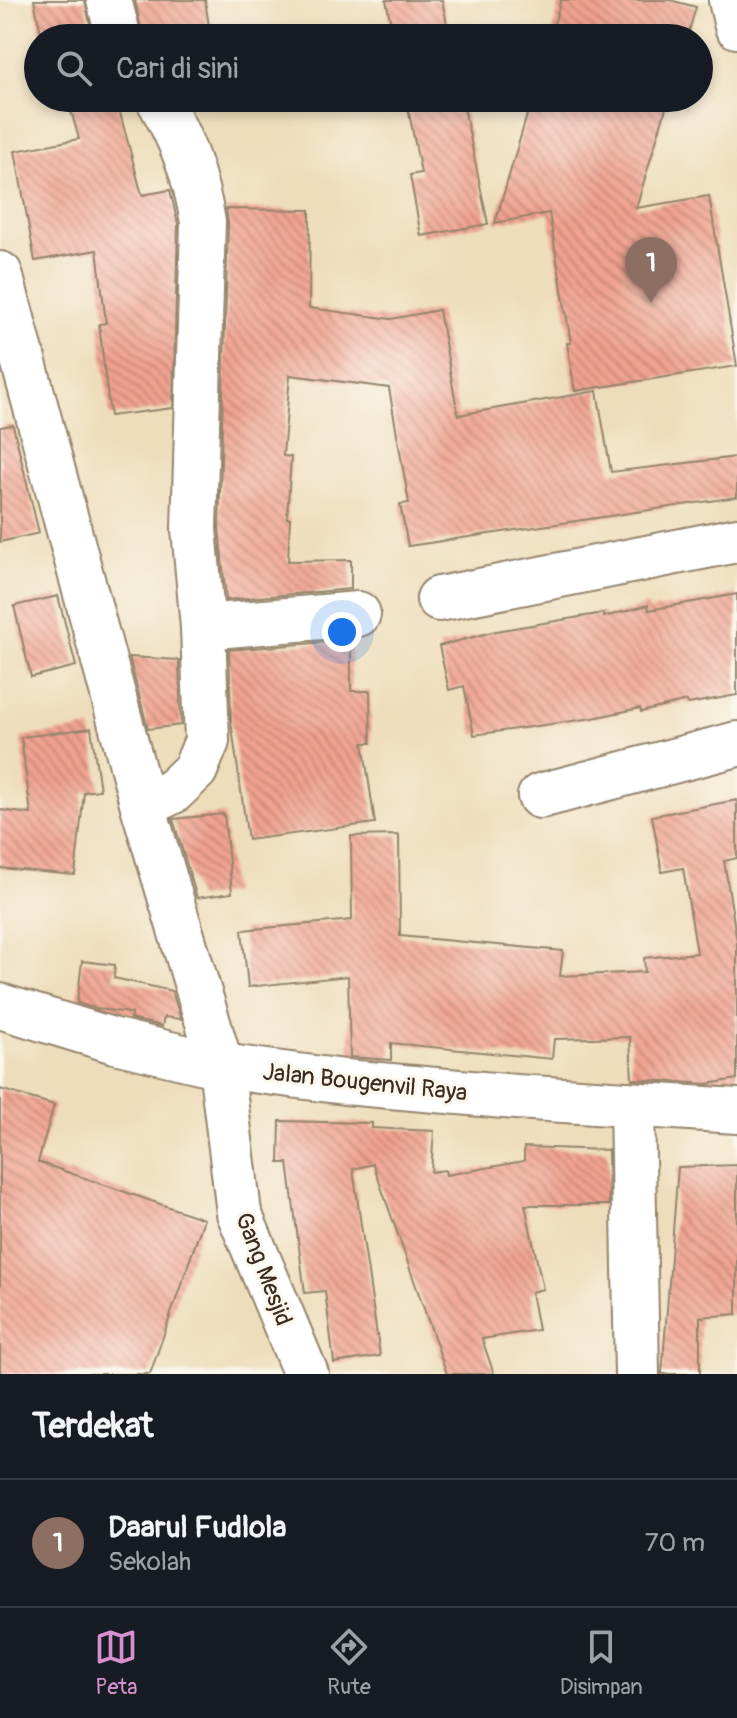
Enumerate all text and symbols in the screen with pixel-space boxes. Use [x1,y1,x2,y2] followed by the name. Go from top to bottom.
[24,24,713,112] search box
[52,46,96,90] icon: search
[116,50,238,87] text: Cari di sini
[625,237,677,303] pin: 1
[322,612,362,652] your location
[261,1057,469,1108] street label: Jalan Bougenvil Raya
[229,1209,298,1330] street label: Gang Mesjid
[32,1405,153,1448] text: Terdekat
[108,1509,286,1546] text: Daarul Fudlola
[53,1527,63,1559] text: 1
[645,1527,705,1559] text: 70 m
[108,1546,191,1578] text: Sekolah
[94,1625,138,1701] tab: Peta
[327,1625,371,1701] tab: Rute
[560,1625,643,1701] tab: Disimpan

